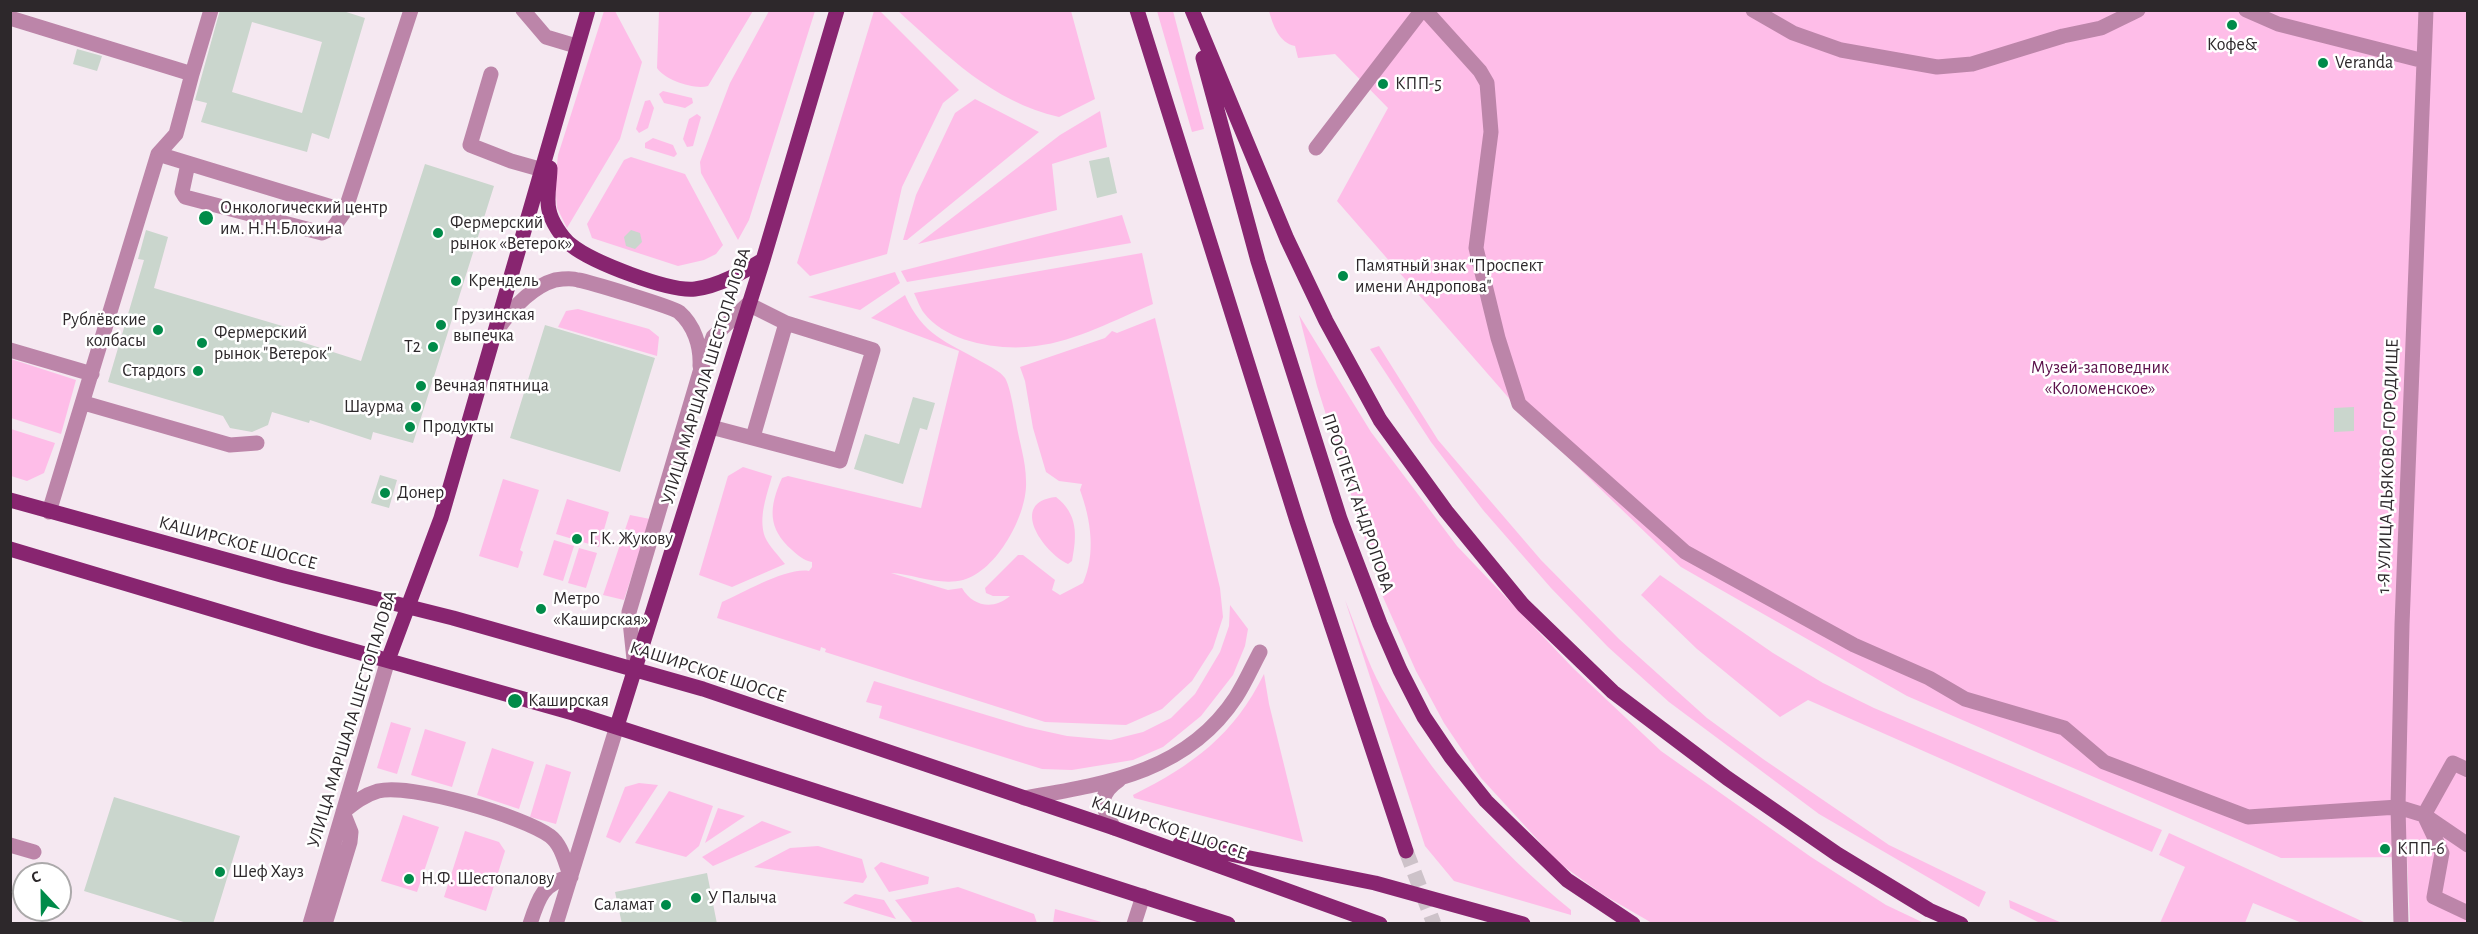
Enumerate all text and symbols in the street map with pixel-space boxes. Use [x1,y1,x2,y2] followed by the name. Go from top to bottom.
[2225,18,2239,32] marker: Кофе&
[2207,34,2257,56] place label: Кофе&
[2335,52,2393,74] place label: Veranda
[2316,56,2330,70] marker: Veranda
[1395,73,1442,95] place label: КПП-5
[1376,77,1390,91] marker: КПП-5
[220,197,388,240] place label: Онкологический центр им. Н.Н.Блохина
[197,209,215,227] marker: Онкологический центр им. Н.Н.Блохина
[450,212,572,254] place label: Фермерский рынок «Ветерок»
[431,226,445,240] marker: Фермерский рынок «Ветерок»
[657,245,755,507] street label: УЛИЦА МАРШАЛА ШЕСТОПАЛОВА
[1355,255,1543,298] place label: Памятный знак "Проспект имени Андропова"
[1336,269,1350,283] marker: Памятный знак "Проспект имени Андропова"
[468,270,538,292] place label: Крендель
[449,274,463,288] marker: Крендель
[453,304,535,346] place label: Грузинская выпечка
[62,309,146,352] place label: Рублёвские колбасы
[434,318,448,332] marker: Грузинская выпечка
[214,322,332,364] place label: Фермерский рынок "Ветерок"
[151,323,165,337] marker: Рублёвские колбасы
[195,336,209,350] marker: Фермерский рынок "Ветерок"
[404,336,421,358] place label: T2
[2373,338,2403,594] street label: 1-Я УЛИЦА ДЬЯКОВО-ГОРОДИЩЕ
[426,340,440,354] marker: T2
[2031,357,2169,400] park label: Музей-заповедник «Коломенское»
[122,360,186,382] place label: Стардогs
[191,364,205,378] marker: Стардогs
[433,375,549,397] place label: Вечная пятница
[414,379,428,393] marker: Вечная пятница
[344,396,404,418] place label: Шаурма
[409,400,423,414] marker: Шаурма
[1317,411,1399,595] street label: ПРОСПЕКТ АНДРОПОВА
[422,416,494,438] place label: Продукты
[403,420,417,434] marker: Продукты
[397,482,444,504] place label: Донер
[378,486,392,500] marker: Донер
[156,511,320,575] street label: КАШИРСКОЕ ШОССЕ
[589,528,673,550] place label: Г. К. Жукову
[570,532,584,546] marker: Г. К. Жукову
[303,588,401,850] street label: УЛИЦА МАРШАЛА ШЕСТОПАЛОВА
[553,588,648,630] place label: Метро «Каширская»
[534,602,548,616] marker: Метро «Каширская»
[627,637,789,707] street label: КАШИРСКОЕ ШОССЕ
[528,690,609,712] place label: Каширская
[506,692,524,710] marker: Каширская
[1088,791,1250,865] street label: КАШИРСКОЕ ШОССЕ
[2397,838,2445,860] place label: КПП-6
[2378,842,2392,856] marker: КПП-6
[232,861,304,883] place label: Шеф Хауз
[12,862,72,922] north arrow
[213,865,227,879] marker: Шеф Хауз
[29,868,43,886] text: С
[421,868,554,890] place label: Н.Ф. Шестопалову
[402,872,416,886] marker: Н.Ф. Шестопалову
[708,887,777,909] place label: У Палыча
[689,891,703,905] marker: У Палыча
[594,894,654,916] place label: Саламат
[659,898,673,912] marker: Саламат

